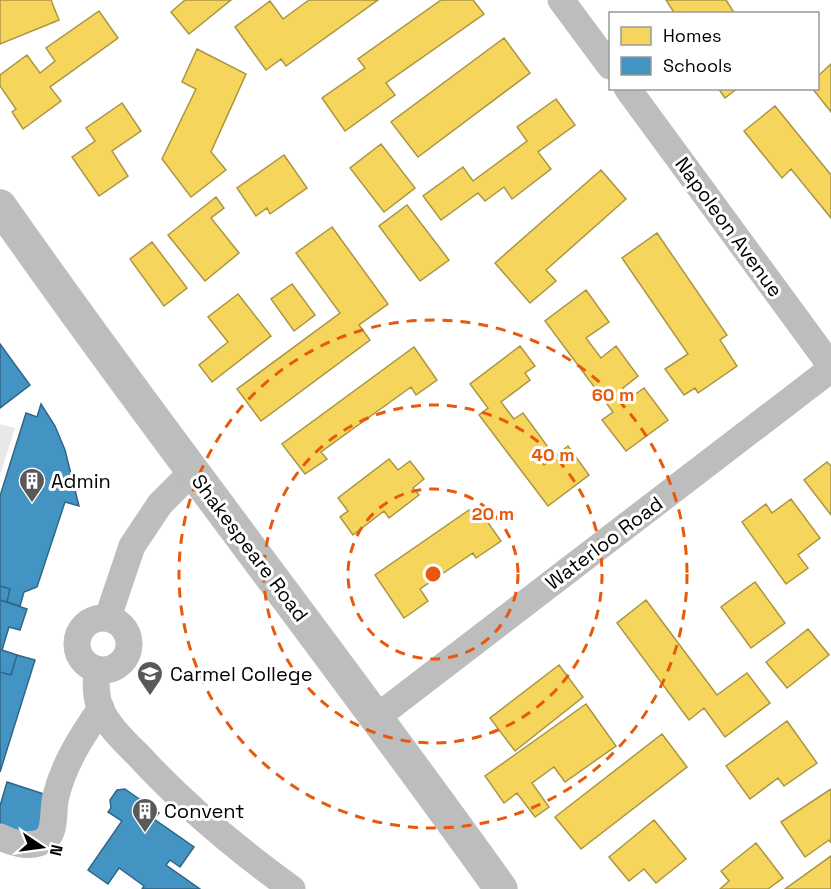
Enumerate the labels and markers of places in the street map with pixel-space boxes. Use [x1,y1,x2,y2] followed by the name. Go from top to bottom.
[17,466,47,504] building icon: Admin
[51,468,111,494] place label: Admin
[423,564,443,584] centre of rings
[135,659,165,697] school or university icon: Carmel College
[170,661,312,687] place label: Carmel College
[130,796,160,834] building icon: Convent
[164,798,245,824] place label: Convent

